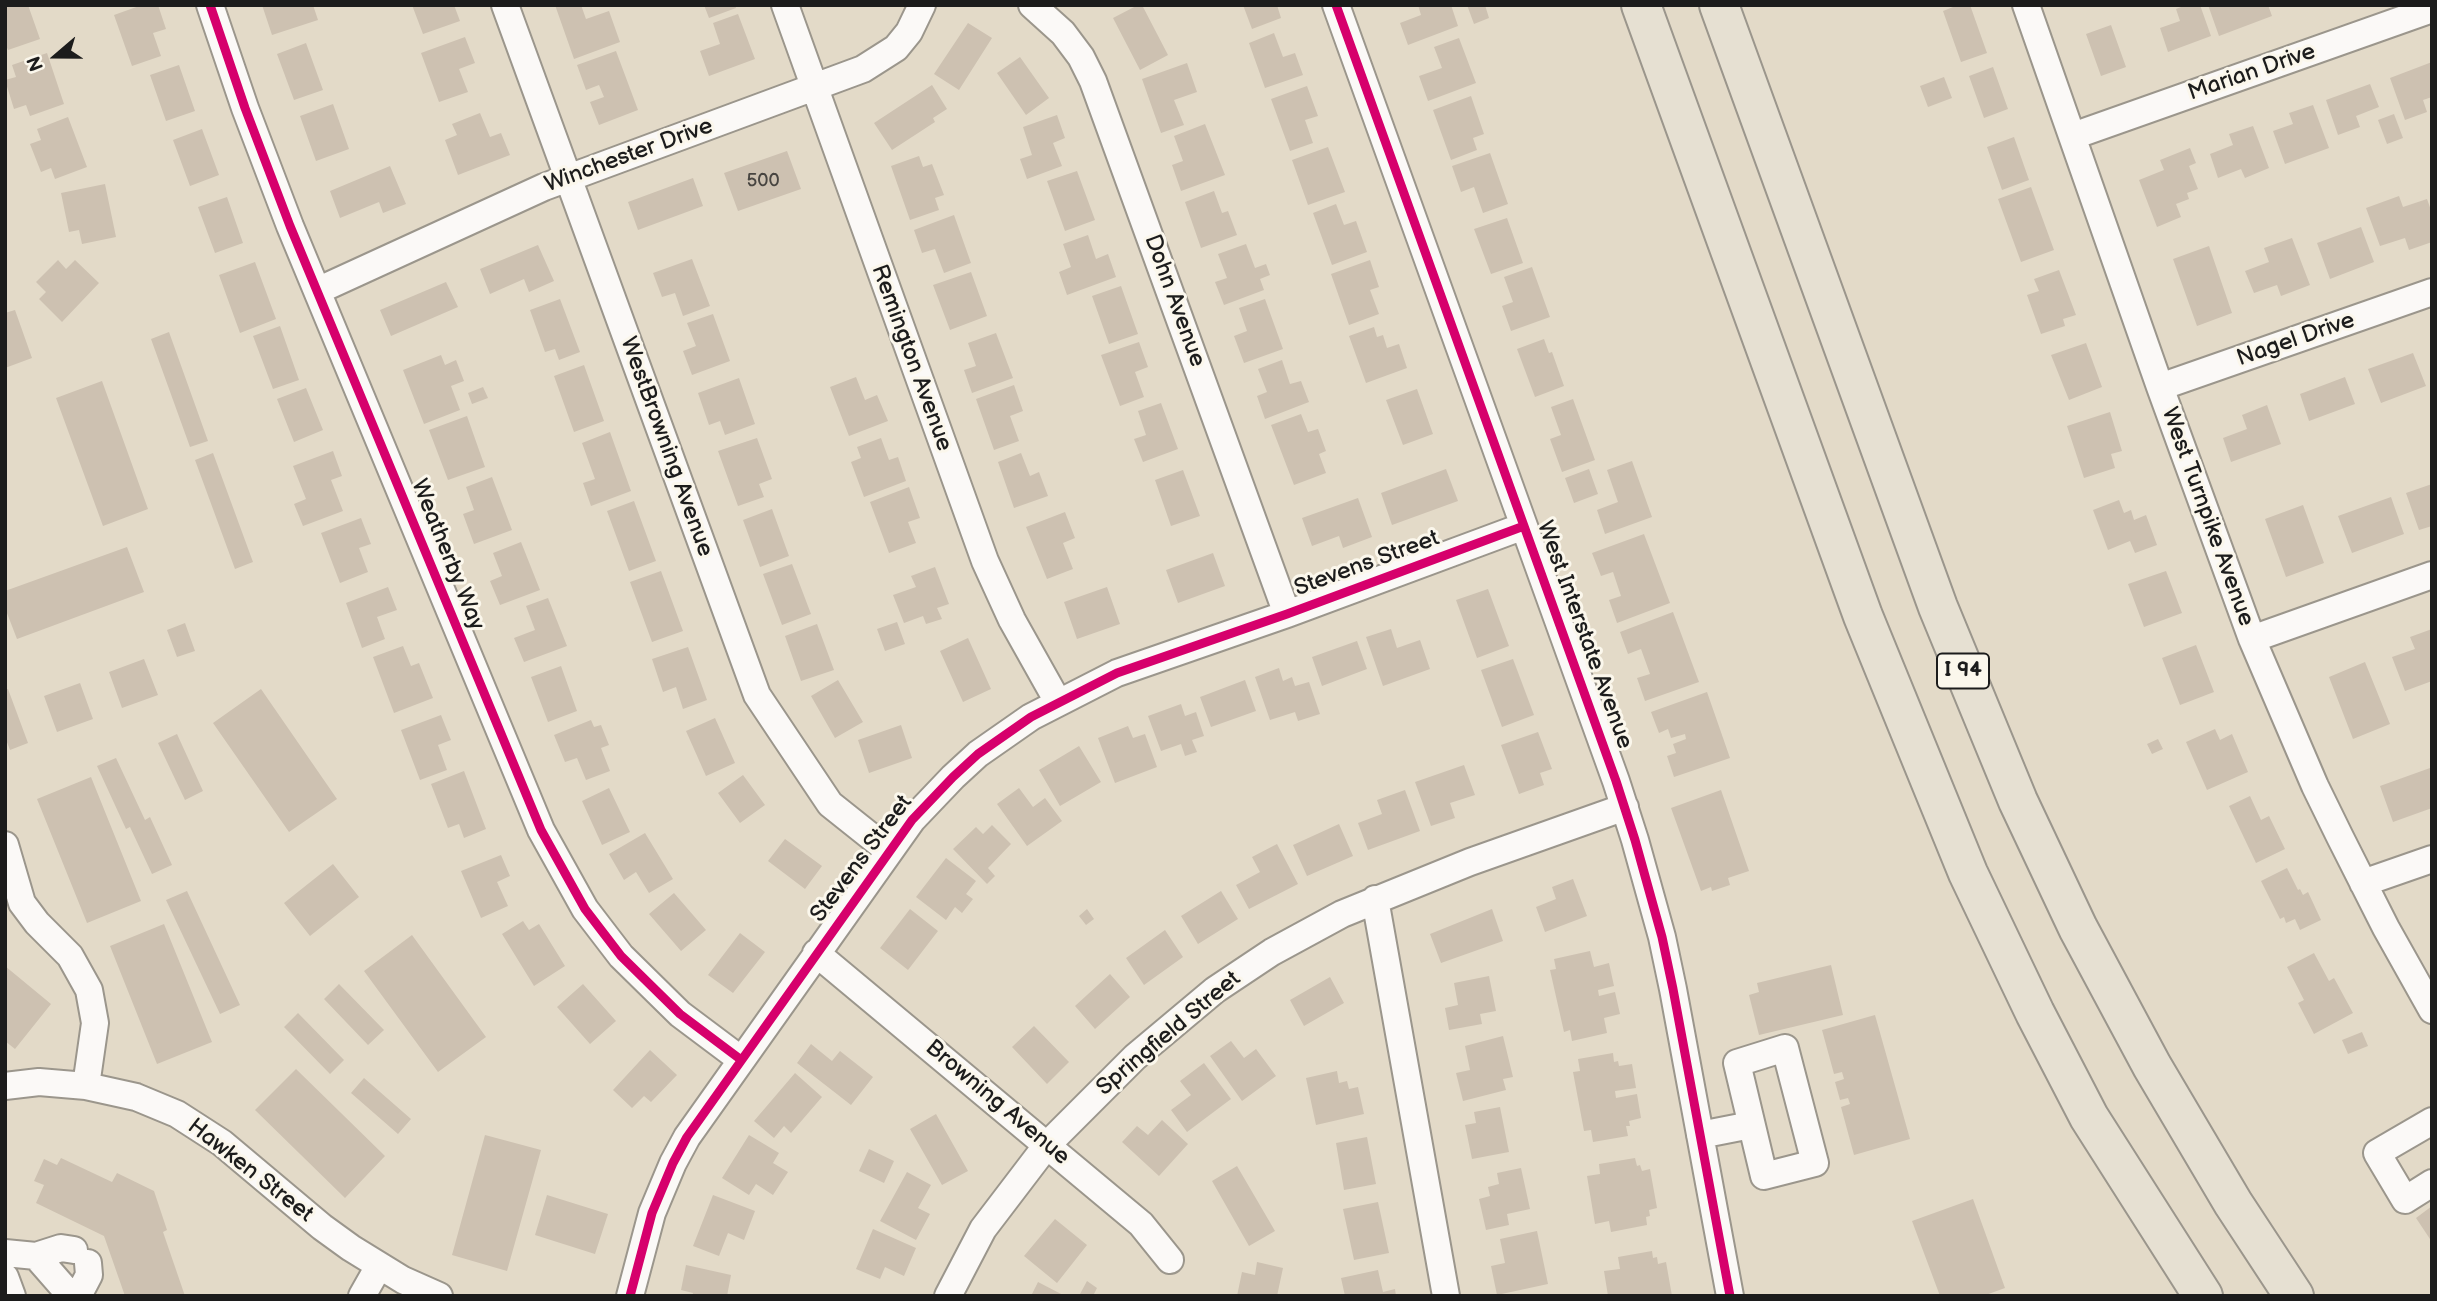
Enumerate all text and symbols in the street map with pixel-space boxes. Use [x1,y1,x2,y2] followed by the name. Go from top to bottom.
[21,21,91,91] north arrow
[2185,38,2319,108] street label: Marian Drive
[23,53,49,74] text: N
[541,113,717,199] street label: Winchester Drive
[746,170,780,192] house number: 500
[1137,231,1211,371] street label: Dohn Avenue
[864,261,958,455] street label: Remington Avenue
[2234,307,2358,373] street label: Nagel Drive
[613,333,719,561] street label: WestBrowning Avenue
[2155,404,2259,630] street label: West Turnpike Avenue
[404,475,490,635] street label: Weatherby Way
[1530,517,1638,753] street label: West Interstate Avenue
[1291,525,1443,603] street label: Stevens Street
[1937,654,1989,688] road number: I 94
[805,790,919,928] street label: Stevens Street
[1091,966,1247,1102] street label: Springfield Street
[919,1035,1075,1171] street label: Browning Avenue
[182,1113,318,1229] street label: Hawken Street

